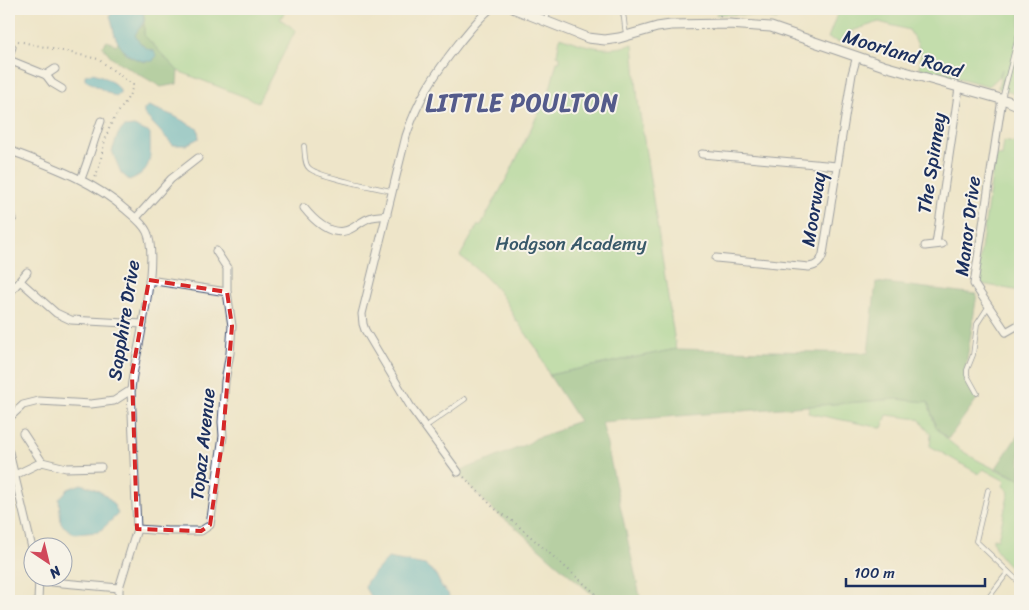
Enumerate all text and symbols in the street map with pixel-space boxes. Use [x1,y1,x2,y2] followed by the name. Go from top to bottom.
[839,20,968,88] street label: Moorland Road
[425,82,619,124] district label: LITTLE POULTON
[907,110,956,216] street label: The Spinney
[791,169,836,249] street label: Moorway
[945,174,990,278] street label: Manor Drive
[495,227,647,260] park label: Hodgson Academy
[98,257,149,383] street label: Sapphire Drive
[180,386,225,502] street label: Topaz Avenue
[22,538,72,588] north arrow
[846,555,985,587] scale bar
[44,559,67,585] text: N
[854,560,895,586] text: 100 m

